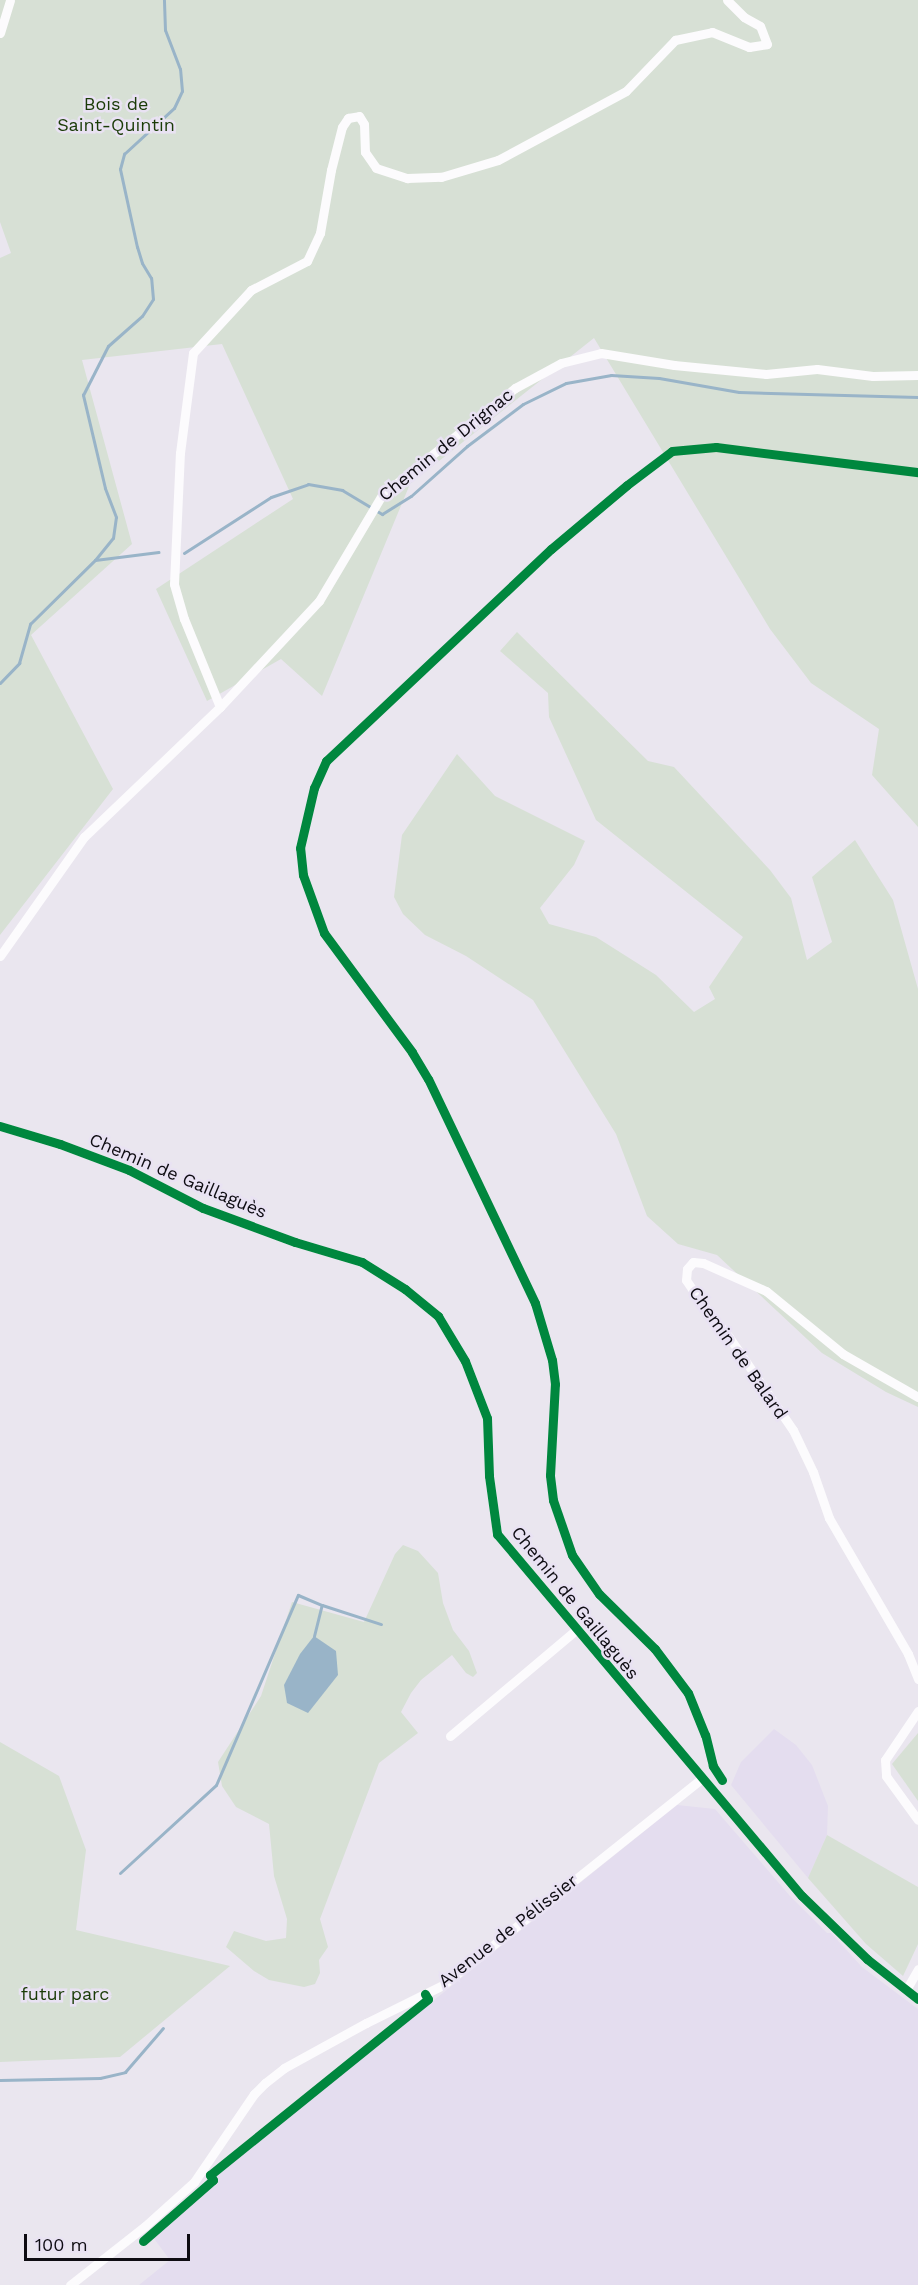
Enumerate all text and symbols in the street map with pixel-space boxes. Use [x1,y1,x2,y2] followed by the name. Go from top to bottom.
[57,94,175,136] park label: Bois de Saint-Quintin
[374,384,518,506] street label: Chemin de Drignac
[86,1129,270,1223] street label: Chemin de Gaillaguès
[684,1283,792,1423] street label: Chemin de Balard
[507,1522,643,1684] street label: Chemin de Gaillaguès
[434,1870,582,1992] street label: Avenue de Pélissier
[21,1983,109,2005] park label: futur parc
[27,2222,194,2260] scale bar
[35,2234,88,2255] text: 100 m

